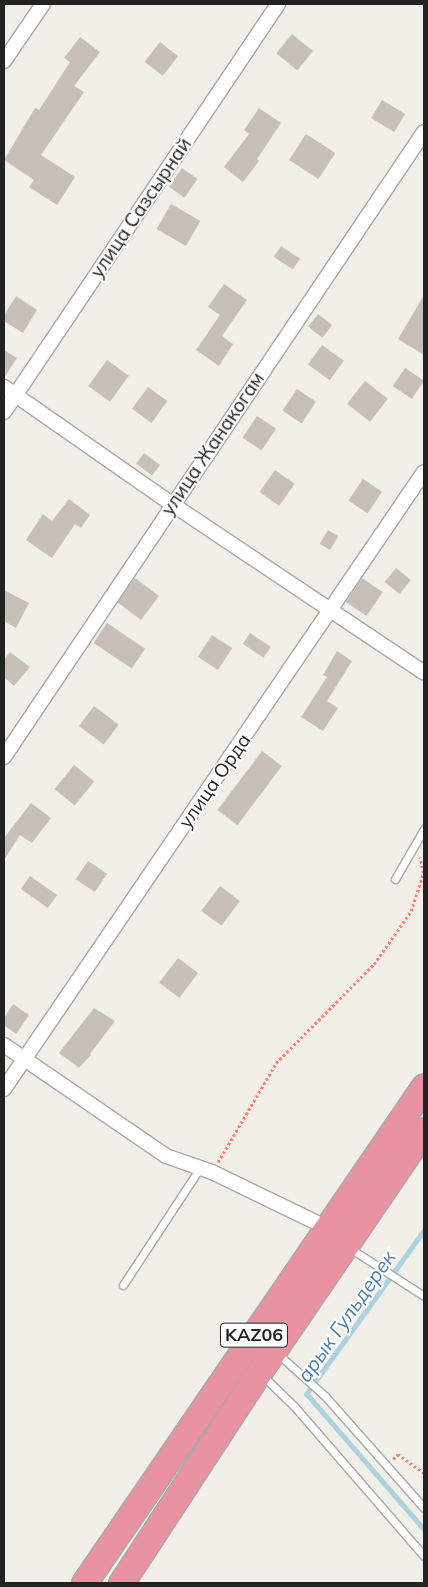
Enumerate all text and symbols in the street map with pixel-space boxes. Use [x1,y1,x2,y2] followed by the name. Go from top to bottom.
[86,134,196,282] street label: улица Сазсырнай
[157,368,269,520] street label: улица Жанакогам
[174,730,256,832] street label: улица Орда
[292,1246,400,1386] water label: арык Гульдерек
[219,1320,289,1350] road number: KАZ06

